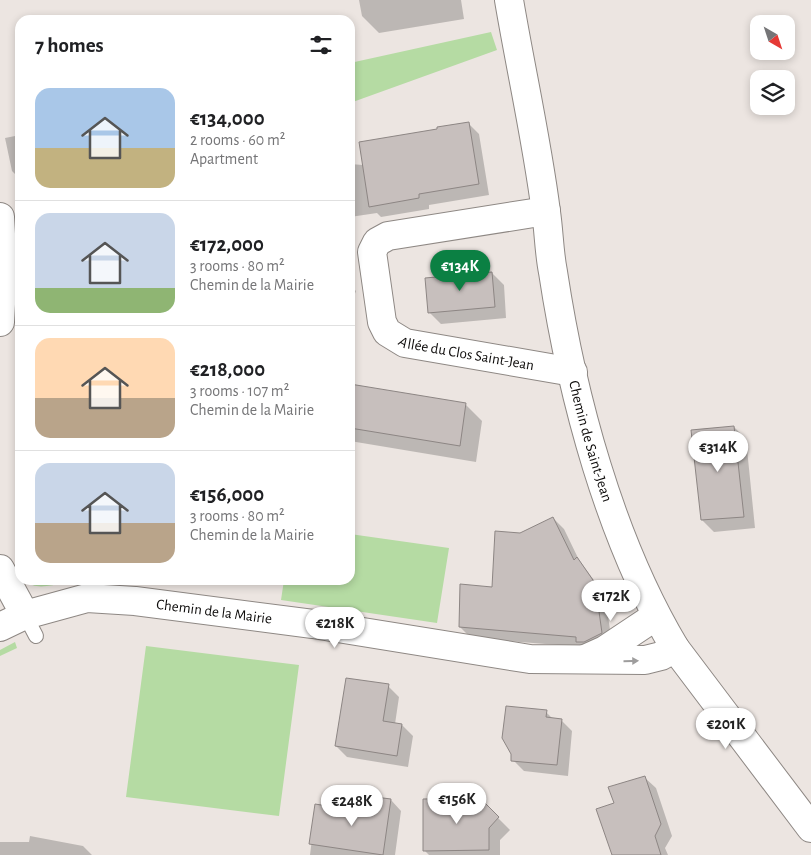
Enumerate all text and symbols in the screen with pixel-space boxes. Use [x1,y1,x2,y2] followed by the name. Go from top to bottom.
[750,15,795,60] north arrow
[750,15,795,115] map controls
[307,31,335,59] icon: filters
[35,35,104,56] text: 7 homes
[750,70,795,115] button: layers
[75,108,135,168] icon: home
[190,108,265,129] text: €134,000
[190,132,285,148] text: 2 rooms · 60 m²
[190,151,258,167] text: Apartment
[75,233,135,293] icon: home
[190,234,264,255] text: €172,000
[425,250,495,292] pin: €134K
[190,258,285,274] text: 3 rooms · 80 m²
[441,258,479,274] text: €134K
[190,277,314,293] text: Chemin de la Mairie
[396,333,535,373] street label: Allée du Clos Saint-Jean
[75,358,135,418] icon: home
[190,359,265,380] text: €218,000
[566,379,615,504] street label: Chemin de Saint-Jean
[190,383,289,399] text: 3 rooms · 107 m²
[190,402,314,418] text: Chemin de la Mairie
[683,430,753,473] pin: €314K
[699,439,737,455] text: €314K
[75,483,135,543] icon: home
[190,484,264,505] text: €156,000
[190,508,285,524] text: 3 rooms · 80 m²
[190,527,314,543] text: Chemin de la Mairie
[576,580,646,622] pin: €172K
[592,588,630,604] text: €172K
[156,596,273,626] street label: Chemin de la Mairie
[300,606,370,649] pin: €218K
[316,615,354,631] text: €218K
[623,656,639,664] one-way arrow
[691,708,761,750] pin: €201K
[707,716,745,732] text: €201K
[422,782,492,825] pin: €156K
[317,784,387,827] pin: €248K
[438,791,476,807] text: €156K
[332,793,372,809] text: €248K

